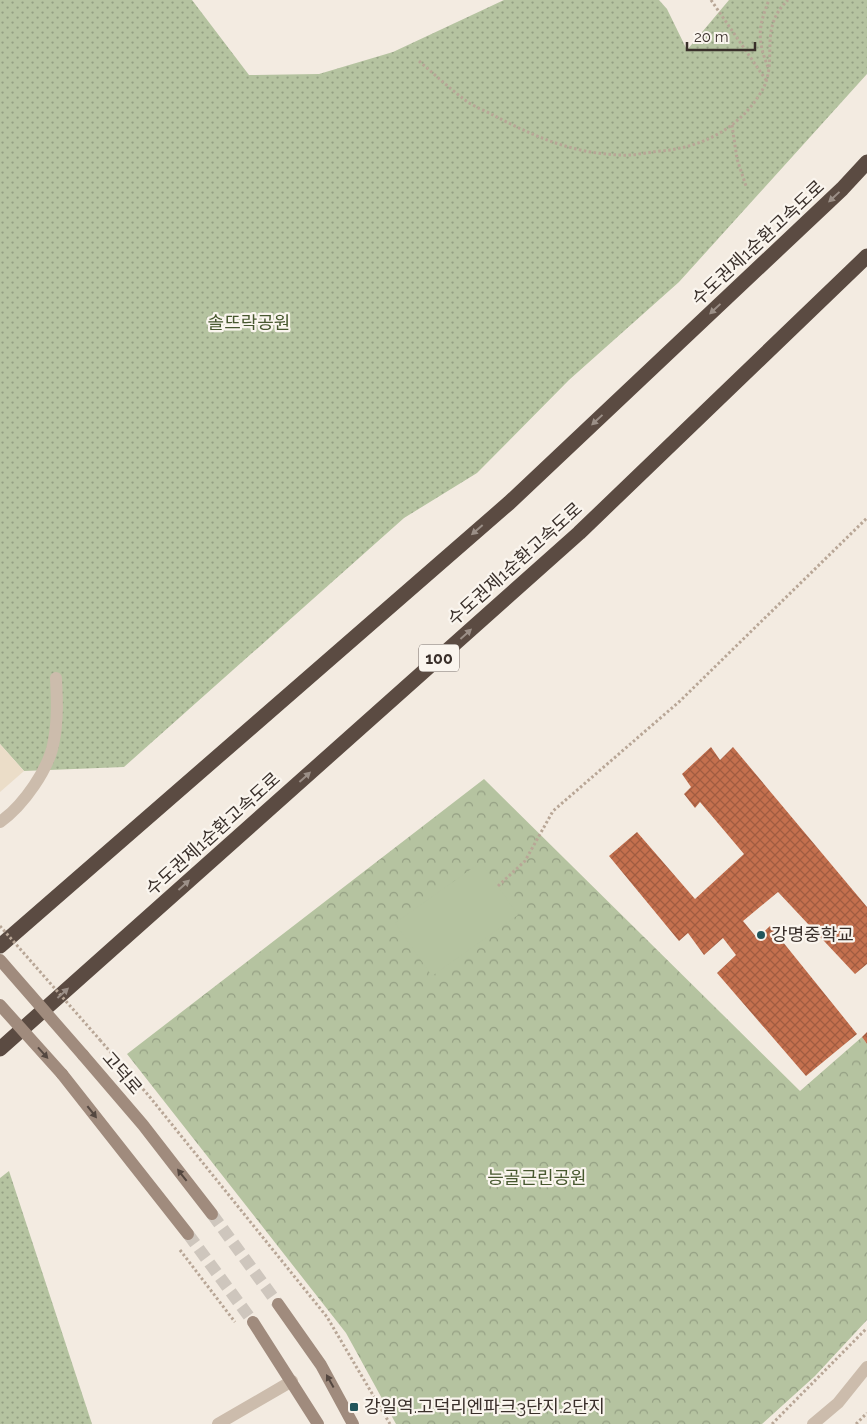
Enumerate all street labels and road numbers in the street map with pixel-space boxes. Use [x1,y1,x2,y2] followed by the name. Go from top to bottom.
[687,176,828,309] street label: 수도권제1순환고속도로
[443,498,586,629] street label: 수도권제1순환고속도로
[419,644,459,671] road number: 100
[141,768,284,899] street label: 수도권제1순환고속도로
[98,1047,147,1098] street label: 고덕로

